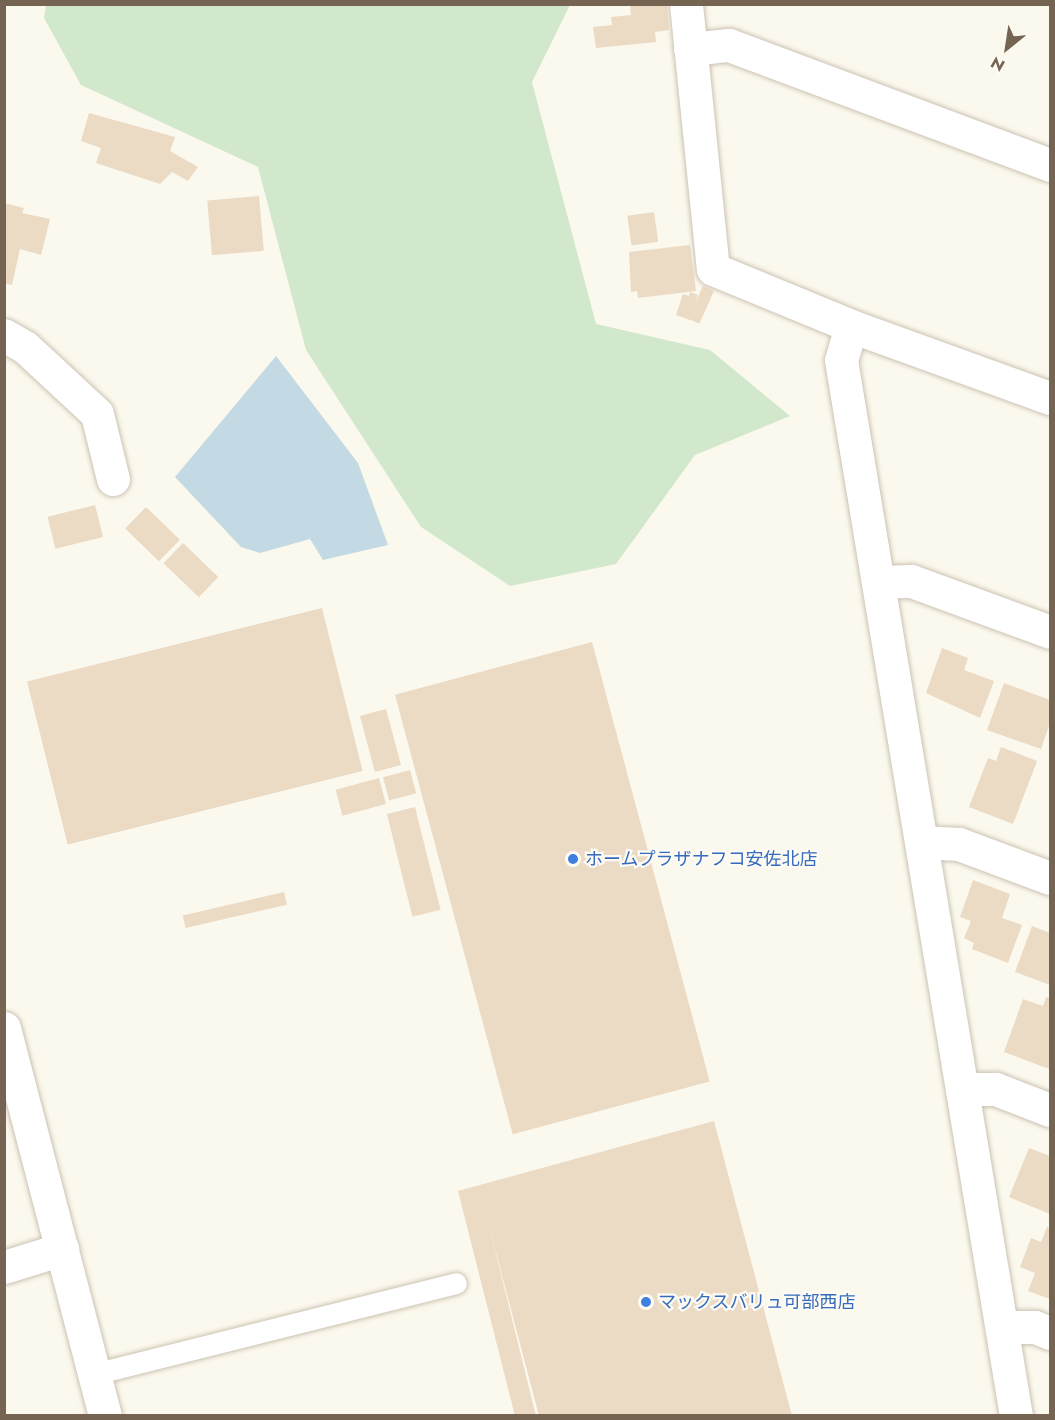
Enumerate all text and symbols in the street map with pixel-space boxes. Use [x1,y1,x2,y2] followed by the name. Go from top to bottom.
[977,18,1037,78] north arrow
[986,51,1009,77] text: N
[585,848,819,870] place label: ホームプラザナフコ安佐北店
[566,852,580,866] marker: ホームプラザナフコ安佐北店
[658,1291,856,1313] place label: マックスバリュ可部西店
[639,1295,653,1309] marker: マックスバリュ可部西店

